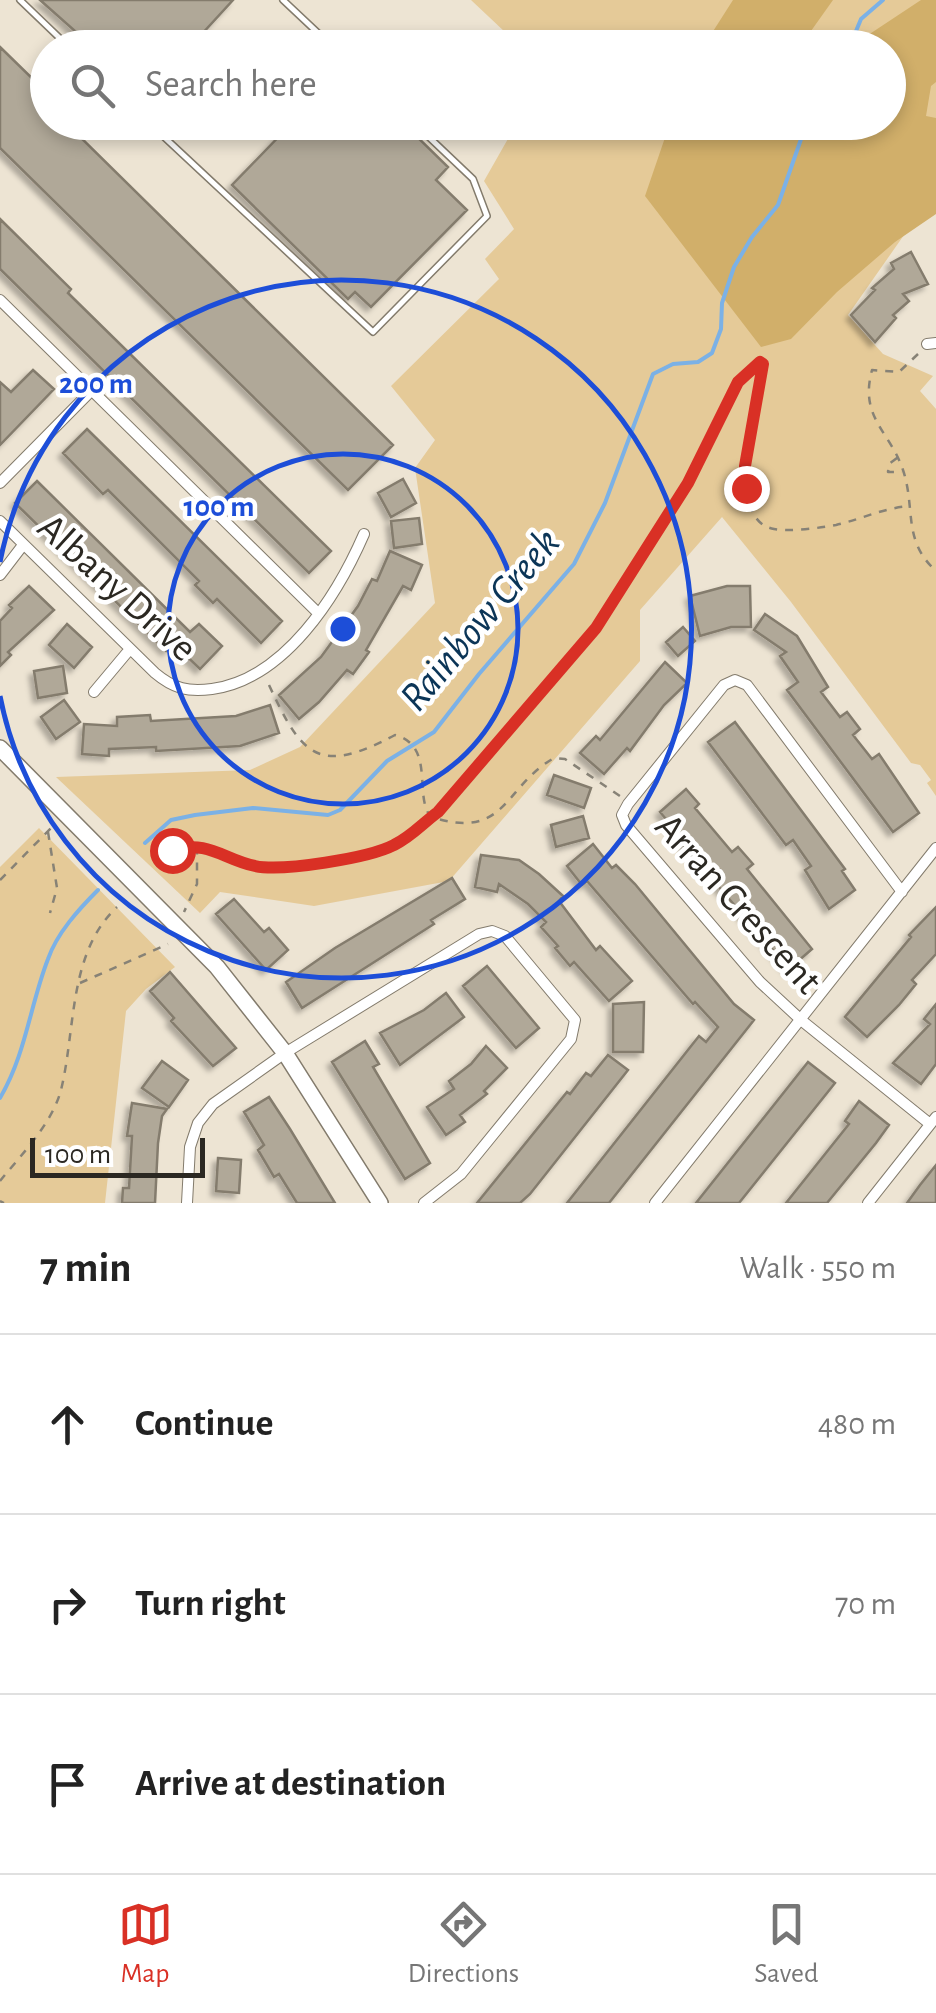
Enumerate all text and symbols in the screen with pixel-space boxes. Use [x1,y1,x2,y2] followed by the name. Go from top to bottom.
[30,30,906,140] search box
[65,58,120,113] icon: search
[145,66,317,104] text: Search here
[59,369,133,399] text: 200 m
[724,466,770,512] route end
[184,492,254,522] text: 100 m
[30,507,204,669] street label: Albany Drive
[392,521,568,719] water label: Rainbow Creek
[325,611,361,647] centre of rings
[647,806,829,1002] street label: Arran Crescent
[150,828,196,874] route start
[30,1133,205,1178] scale bar
[45,1141,111,1169] text: 100 m
[40,1247,132,1289] text: 7 min
[739,1252,896,1284] text: Walk · 550 m
[40,1397,95,1452] icon: ahead
[135,1405,273,1443] text: Continue
[818,1408,896,1440] text: 480 m
[40,1577,95,1632] icon: right
[135,1585,285,1623] text: Turn right
[835,1588,896,1620] text: 70 m
[40,1757,95,1812] icon: arrive
[135,1765,446,1803] text: Arrive at destination
[118,1897,173,1991] tab: Map
[408,1897,519,1991] tab: Directions
[754,1897,818,1991] tab: Saved

